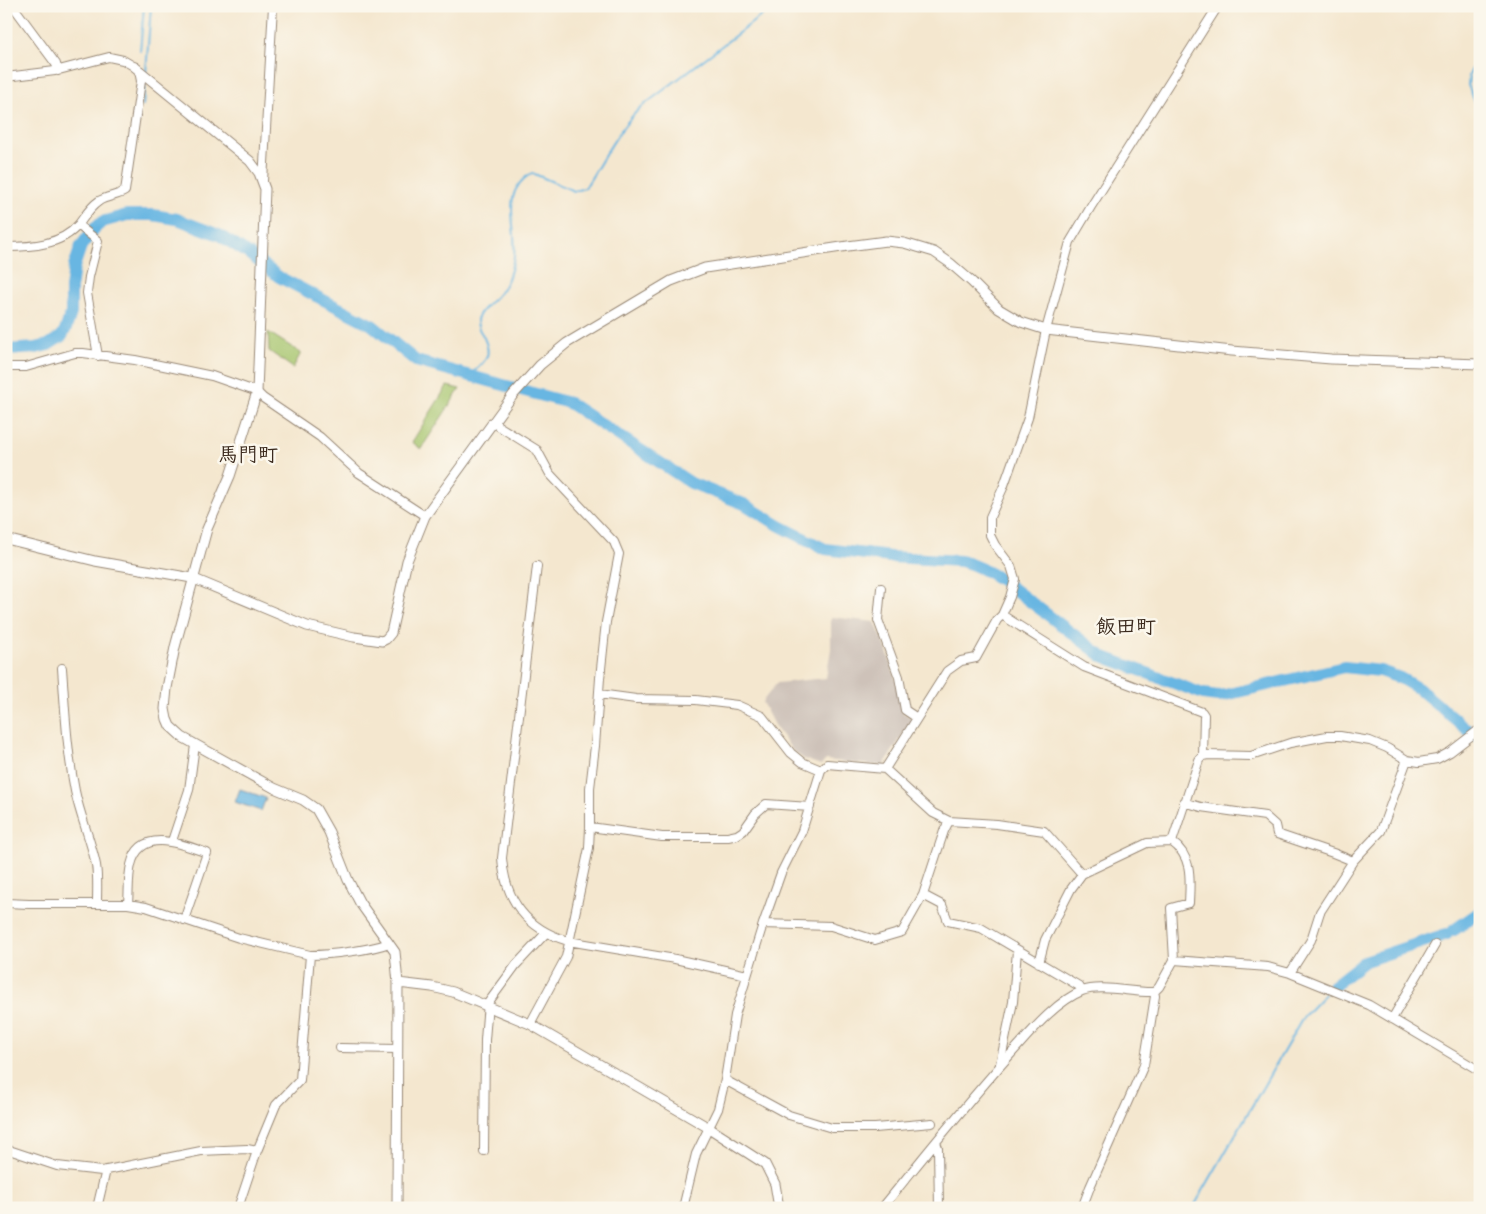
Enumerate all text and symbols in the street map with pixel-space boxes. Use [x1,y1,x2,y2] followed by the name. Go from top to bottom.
[218,442,278,467] district label: 馬門町
[1096,614,1156,639] district label: 飯田町

